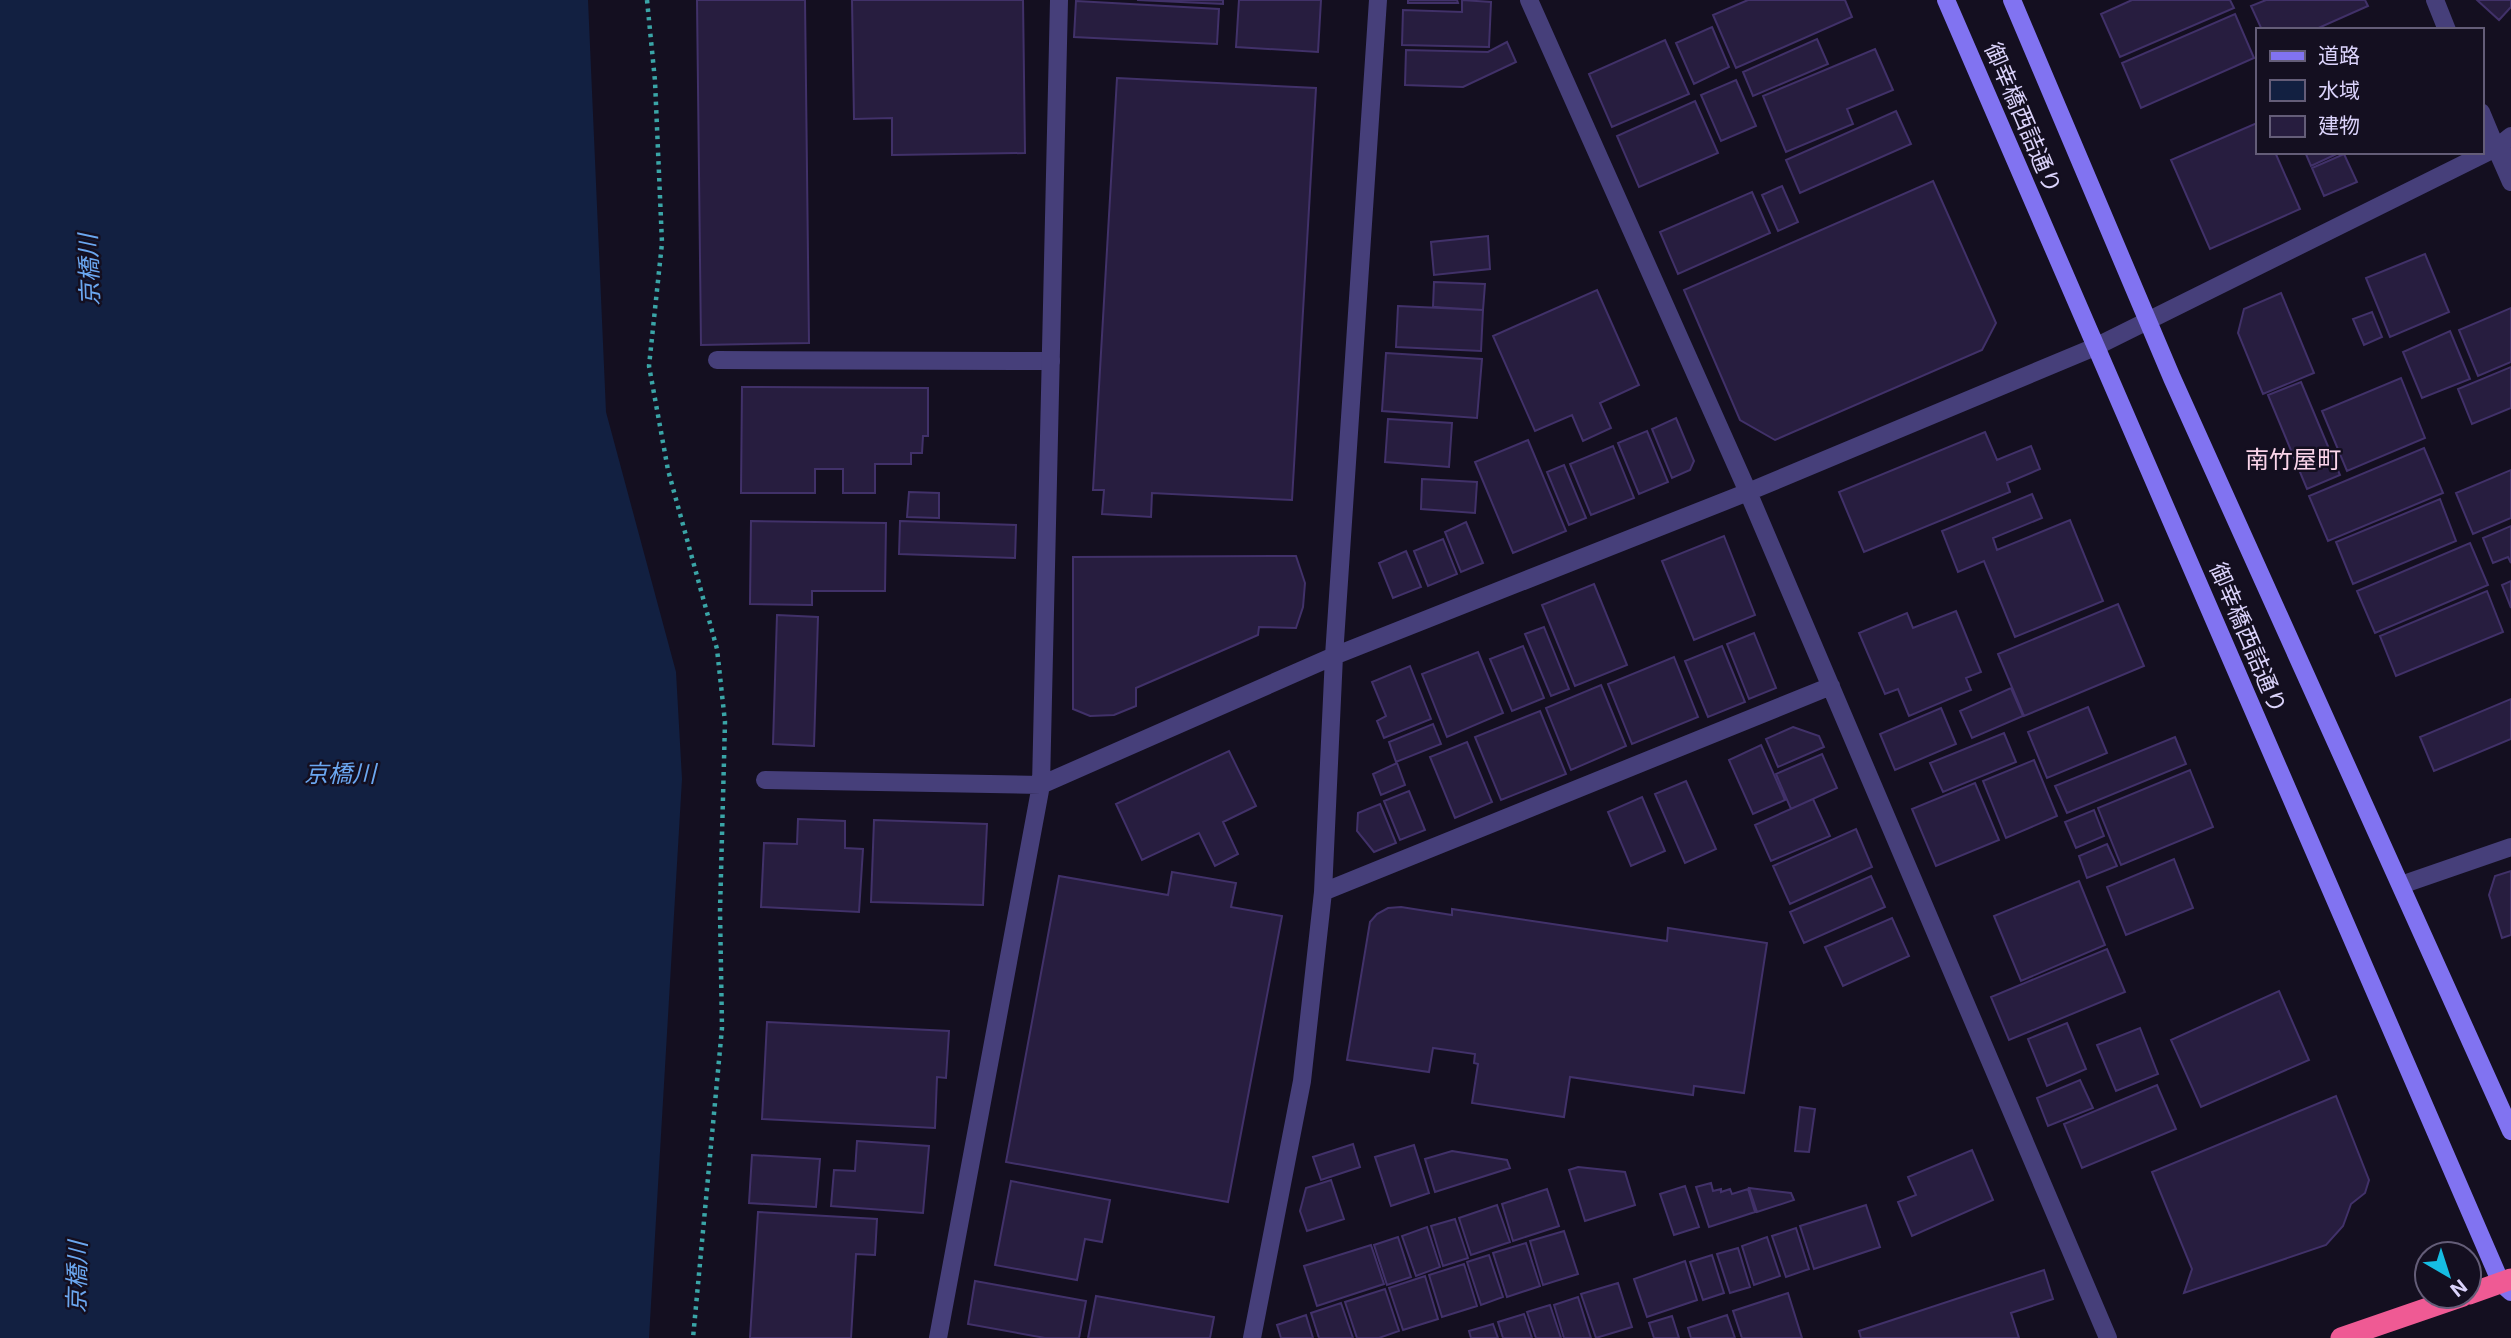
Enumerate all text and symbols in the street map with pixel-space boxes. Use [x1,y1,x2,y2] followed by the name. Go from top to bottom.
[2256,28,2483,154] legend
[1979,38,2067,198] street label: 御幸橋西詰通り
[2318,43,2360,68] text: 道路
[2318,78,2360,103] text: 水域
[2318,113,2360,138] text: 建物
[73,231,105,306] water label: 京橋川
[2245,445,2341,474] district label: 南竹屋町
[2204,558,2292,718] street label: 御幸橋西詰通り
[304,759,379,788] water label: 京橋川
[62,1238,92,1313] water label: 京橋川
[2413,1240,2483,1310] north arrow
[2446,1274,2471,1301] text: N

